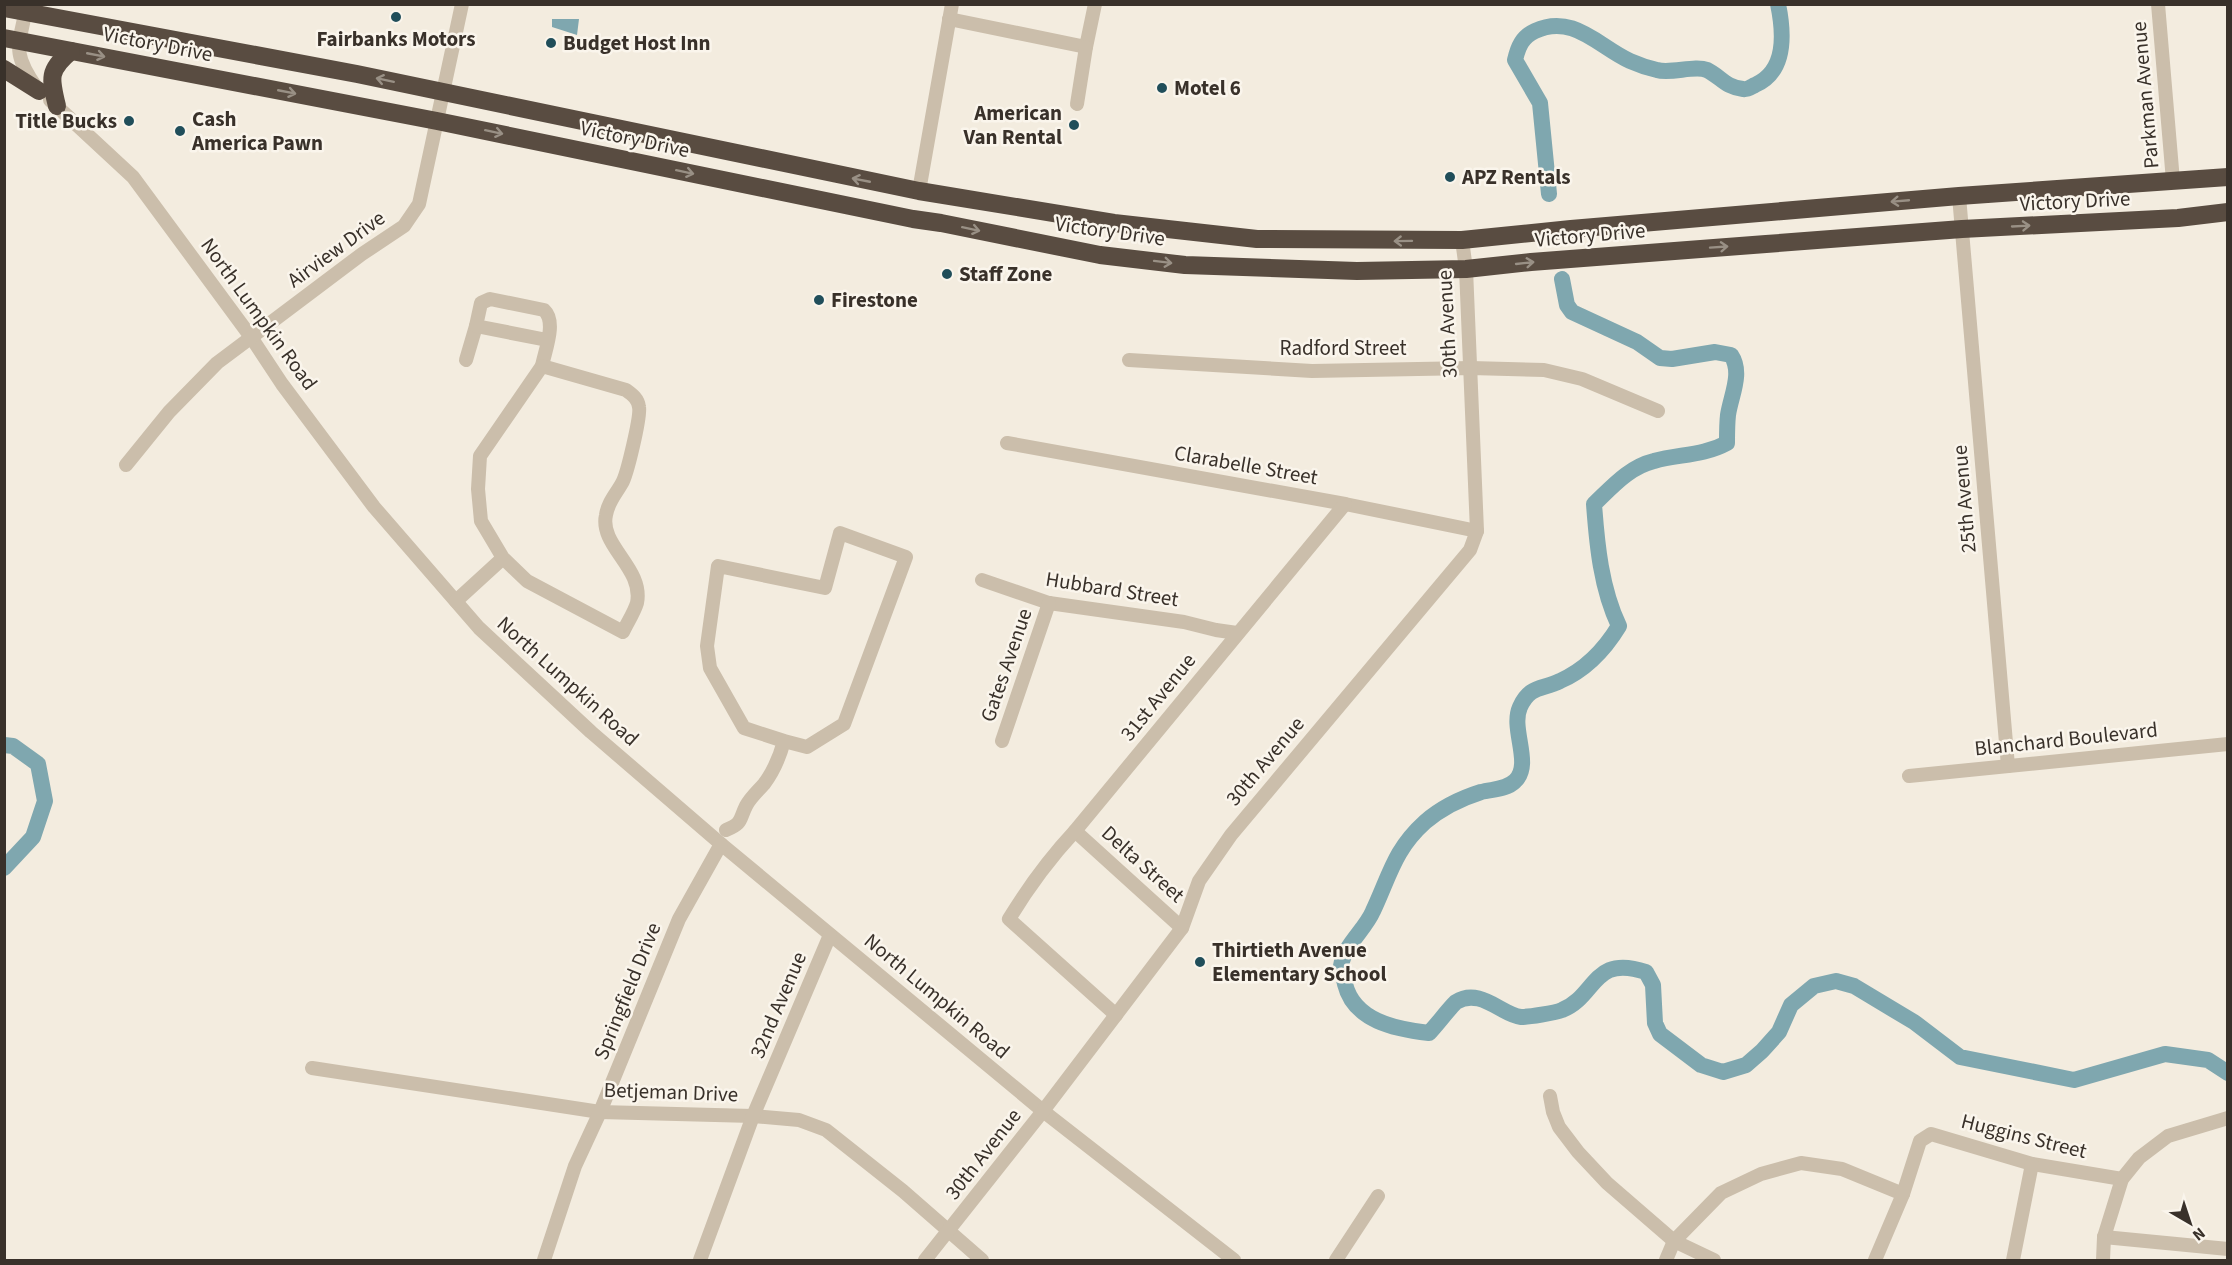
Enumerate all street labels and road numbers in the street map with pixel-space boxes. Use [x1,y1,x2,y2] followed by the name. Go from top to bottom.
[101,19,215,69] street label: Victory Drive
[2124,20,2166,170] street label: Parkman Avenue
[578,113,692,165] street label: Victory Drive
[2019,183,2131,219] street label: Victory Drive
[281,203,391,295] street label: Airview Drive
[1053,208,1167,254] street label: Victory Drive
[1533,215,1647,255] street label: Victory Drive
[193,232,325,396] street label: North Lumpkin Road
[1429,269,1465,379] street label: 30th Avenue
[1280,333,1406,363] street label: Radford Street
[1172,438,1320,492] street label: Clarabelle Street
[1944,444,1984,554] street label: 25th Avenue
[1043,564,1181,614] street label: Hubbard Street
[973,604,1039,726] street label: Gates Avenue
[490,609,646,753] street label: North Lumpkin Road
[1113,647,1203,747] street label: 31st Avenue
[1219,710,1311,812] street label: 30th Avenue
[1973,714,2159,764] street label: Blanchard Boulevard
[1095,818,1191,910] street label: Delta Street
[586,918,668,1064] street label: Springfield Drive
[858,926,1016,1066] street label: North Lumpkin Road
[742,947,814,1063] street label: 32nd Avenue
[603,1075,739,1109] street label: Betjeman Drive
[938,1102,1028,1206] street label: 30th Avenue
[1958,1106,2090,1166] street label: Huggins Street

